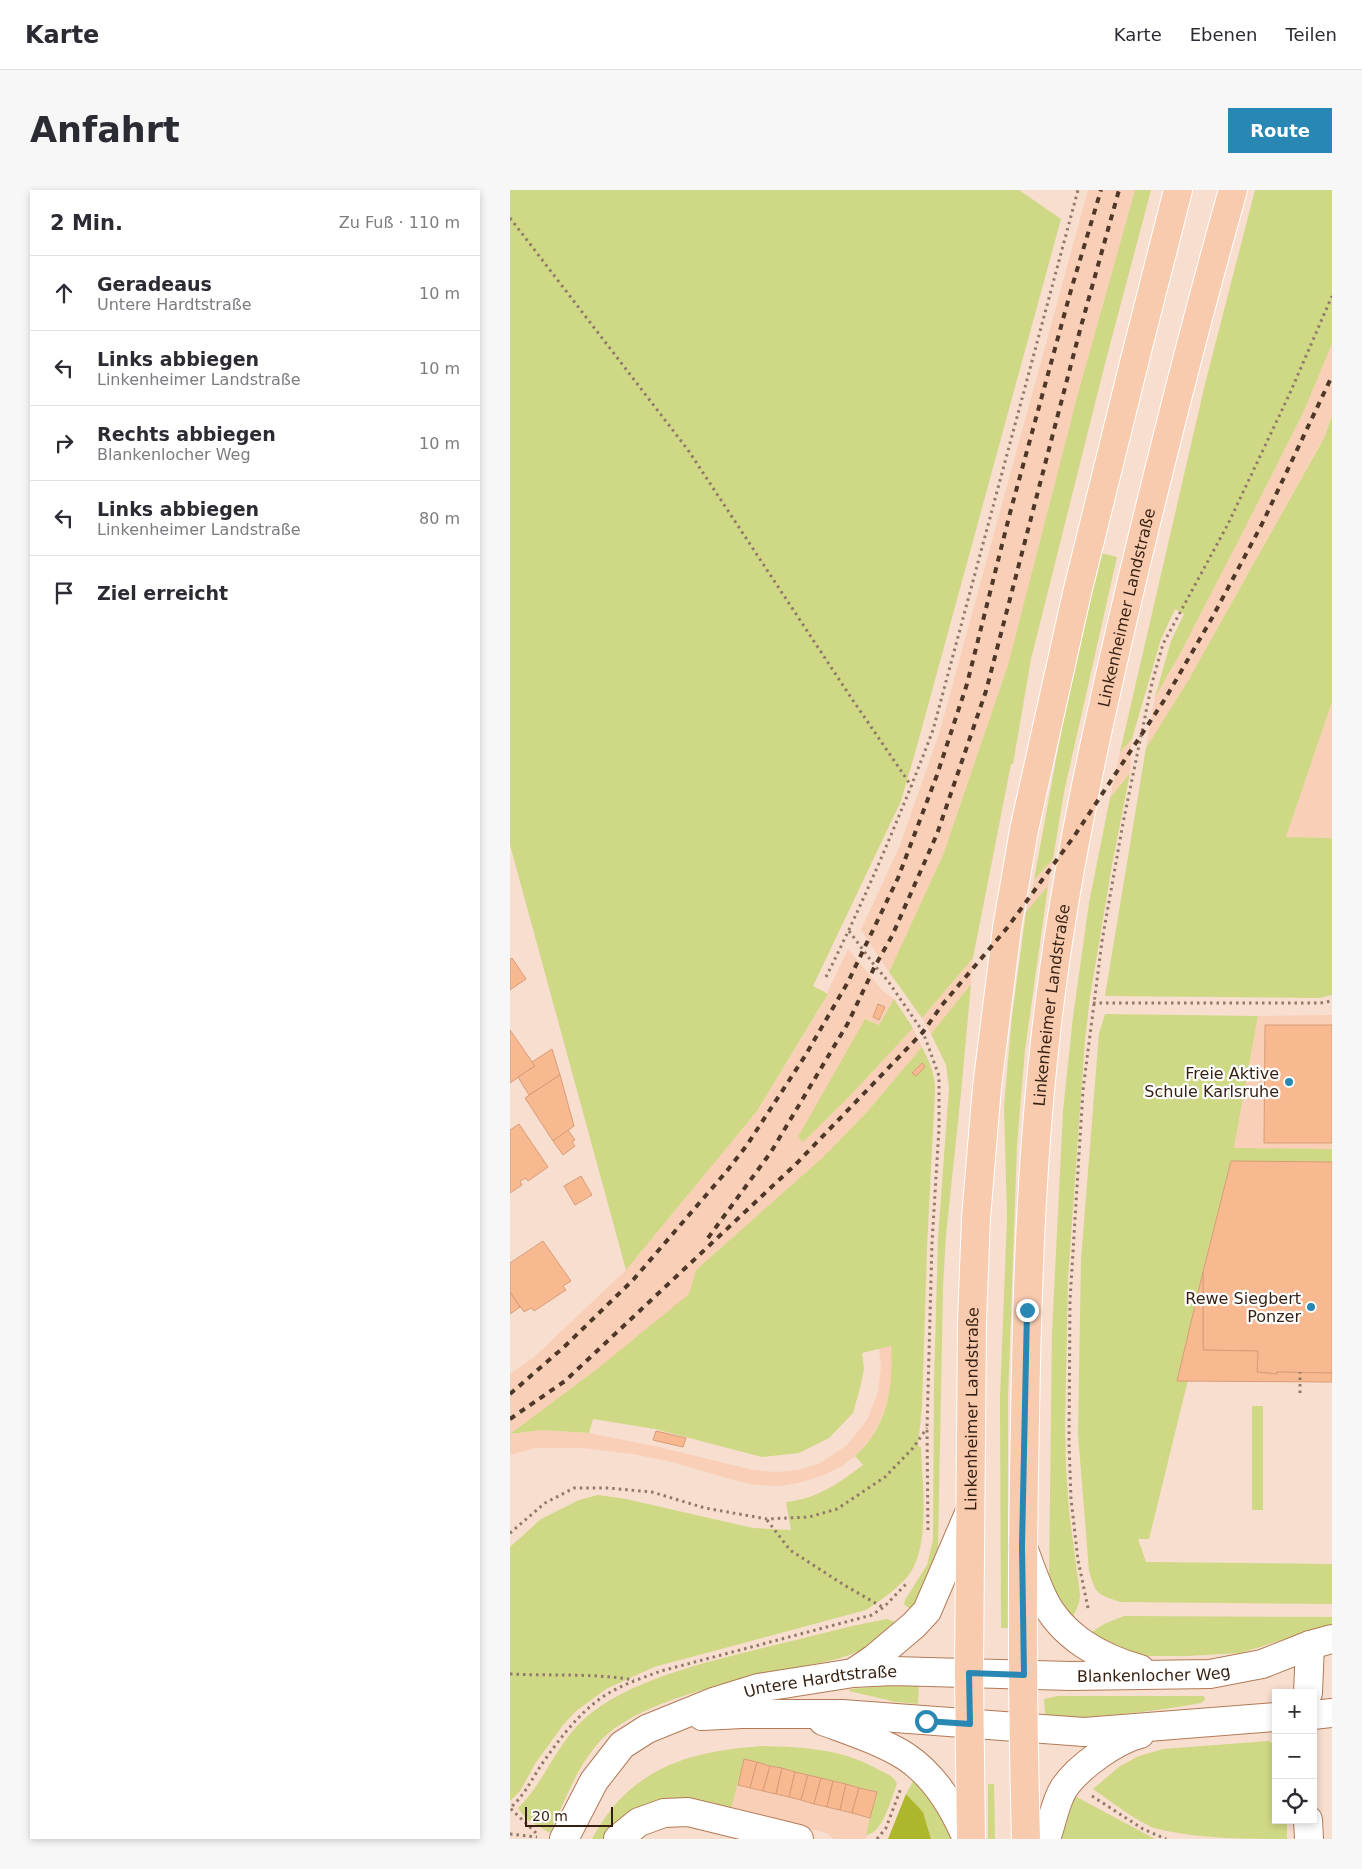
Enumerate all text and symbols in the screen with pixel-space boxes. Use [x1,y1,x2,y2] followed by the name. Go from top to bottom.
[25,21,99,49] text: Karte
[1114,24,1162,45] text: Karte
[1190,24,1258,45] text: Ebenen
[1286,24,1337,45] text: Teilen
[1228,108,1332,153] button: Route
[30,110,180,150] text: Anfahrt
[50,211,123,235] text: 2 Min.
[339,213,460,232] text: Zu Fuß · 110 m
[97,273,212,295] text: Geradeaus
[50,279,78,307] icon: ahead
[419,284,460,303] text: 10 m
[97,295,252,314] text: Untere Hardtstraße
[97,348,259,370] text: Links abbiegen
[50,354,78,382] icon: left
[419,359,460,378] text: 10 m
[97,370,301,389] text: Linkenheimer Landstraße
[97,423,276,445] text: Rechts abbiegen
[50,429,78,457] icon: right
[419,434,460,453] text: 10 m
[97,445,251,464] text: Blankenlocher Weg
[97,498,259,520] text: Links abbiegen
[50,504,78,532] icon: left
[1094,506,1159,709] street label: Linkenheimer Landstraße
[419,509,460,528] text: 80 m
[97,520,301,539] text: Linkenheimer Landstraße
[50,579,78,607] icon: arrive
[97,582,228,604] text: Ziel erreicht
[1029,903,1073,1107] street label: Linkenheimer Landstraße
[1144,1064,1279,1101] place label: Freie Aktive Schule Karlsruhe
[1283,1076,1295,1088] marker: Freie Aktive Schule Karlsruhe
[1185,1289,1301,1326] place label: Rewe Siegbert Ponzer
[1016,1299,1039,1322] route end
[1305,1301,1317,1313] marker: Rewe Siegbert Ponzer
[961,1307,982,1511] street label: Linkenheimer Landstraße
[741,1661,898,1701] street label: Untere Hardtstraße
[1077,1661,1232,1685] street label: Blankenlocher Weg
[1272,1689,1317,1824] map controls
[1272,1689,1317,1734] button: +
[915,1710,938,1733] route start
[1272,1734,1317,1779] button: −
[1272,1779,1317,1824] button: locate
[525,1804,612,1827] scale bar
[532,1808,568,1824] text: 20 m

